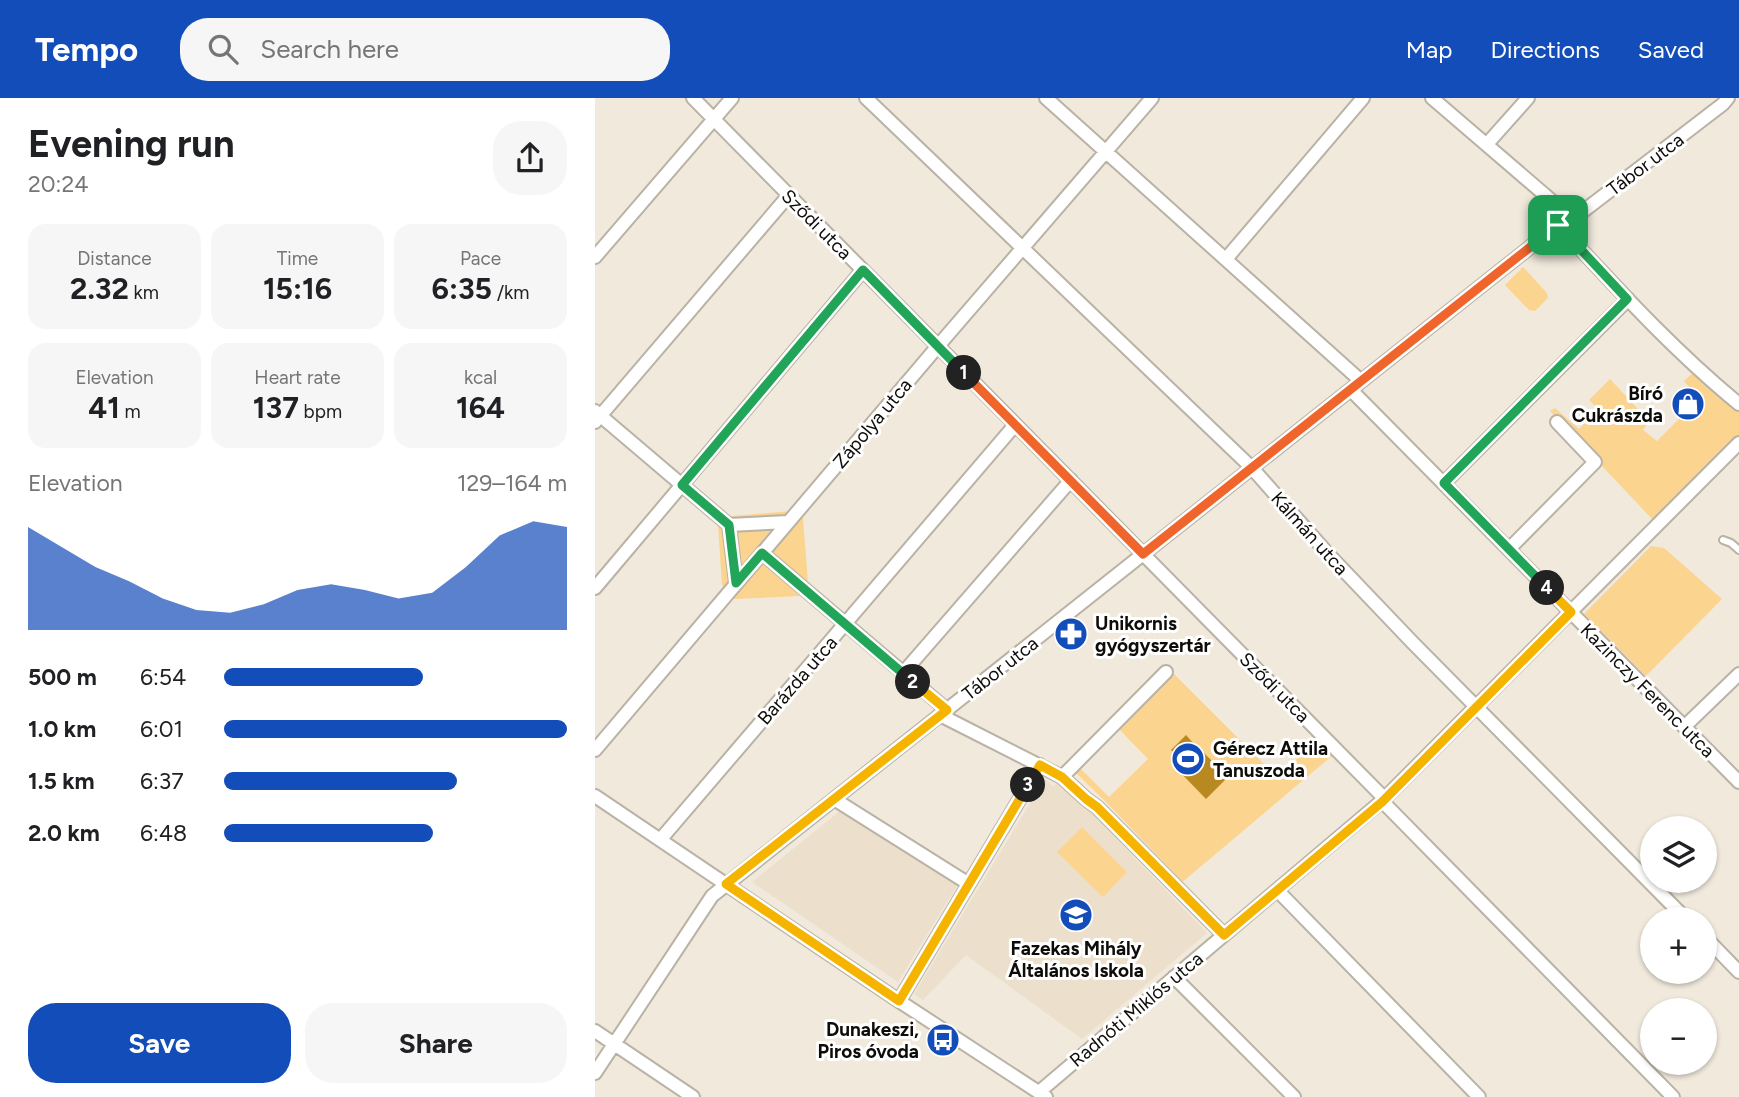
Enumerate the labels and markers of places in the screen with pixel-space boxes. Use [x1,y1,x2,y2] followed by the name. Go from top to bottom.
[1528,195,1588,255] pin
[947,356,981,390] pin: 1
[1572,382,1663,427] place label: Bíró Cukrászda
[1669,385,1707,423] shop icon: Bíró Cukrászda
[1529,570,1565,606] pin: 4
[1095,612,1211,657] place label: Unikornis gyógyszertár
[1052,615,1090,653] pharmacy icon: Unikornis gyógyszertár
[895,664,931,700] pin: 2
[1213,737,1328,782] place label: Gérecz Attila Tanuszoda
[1169,740,1207,778] sports icon: Gérecz Attila Tanuszoda
[1011,768,1045,802] pin: 3
[1057,896,1095,934] school or university icon: Fazekas Mihály Általános Iskola
[1008,937,1144,982] place label: Fazekas Mihály Általános Iskola
[818,1018,919,1063] place label: Dunakeszi, Piros óvoda
[924,1021,962,1059] bus stop icon: Dunakeszi, Piros óvoda

